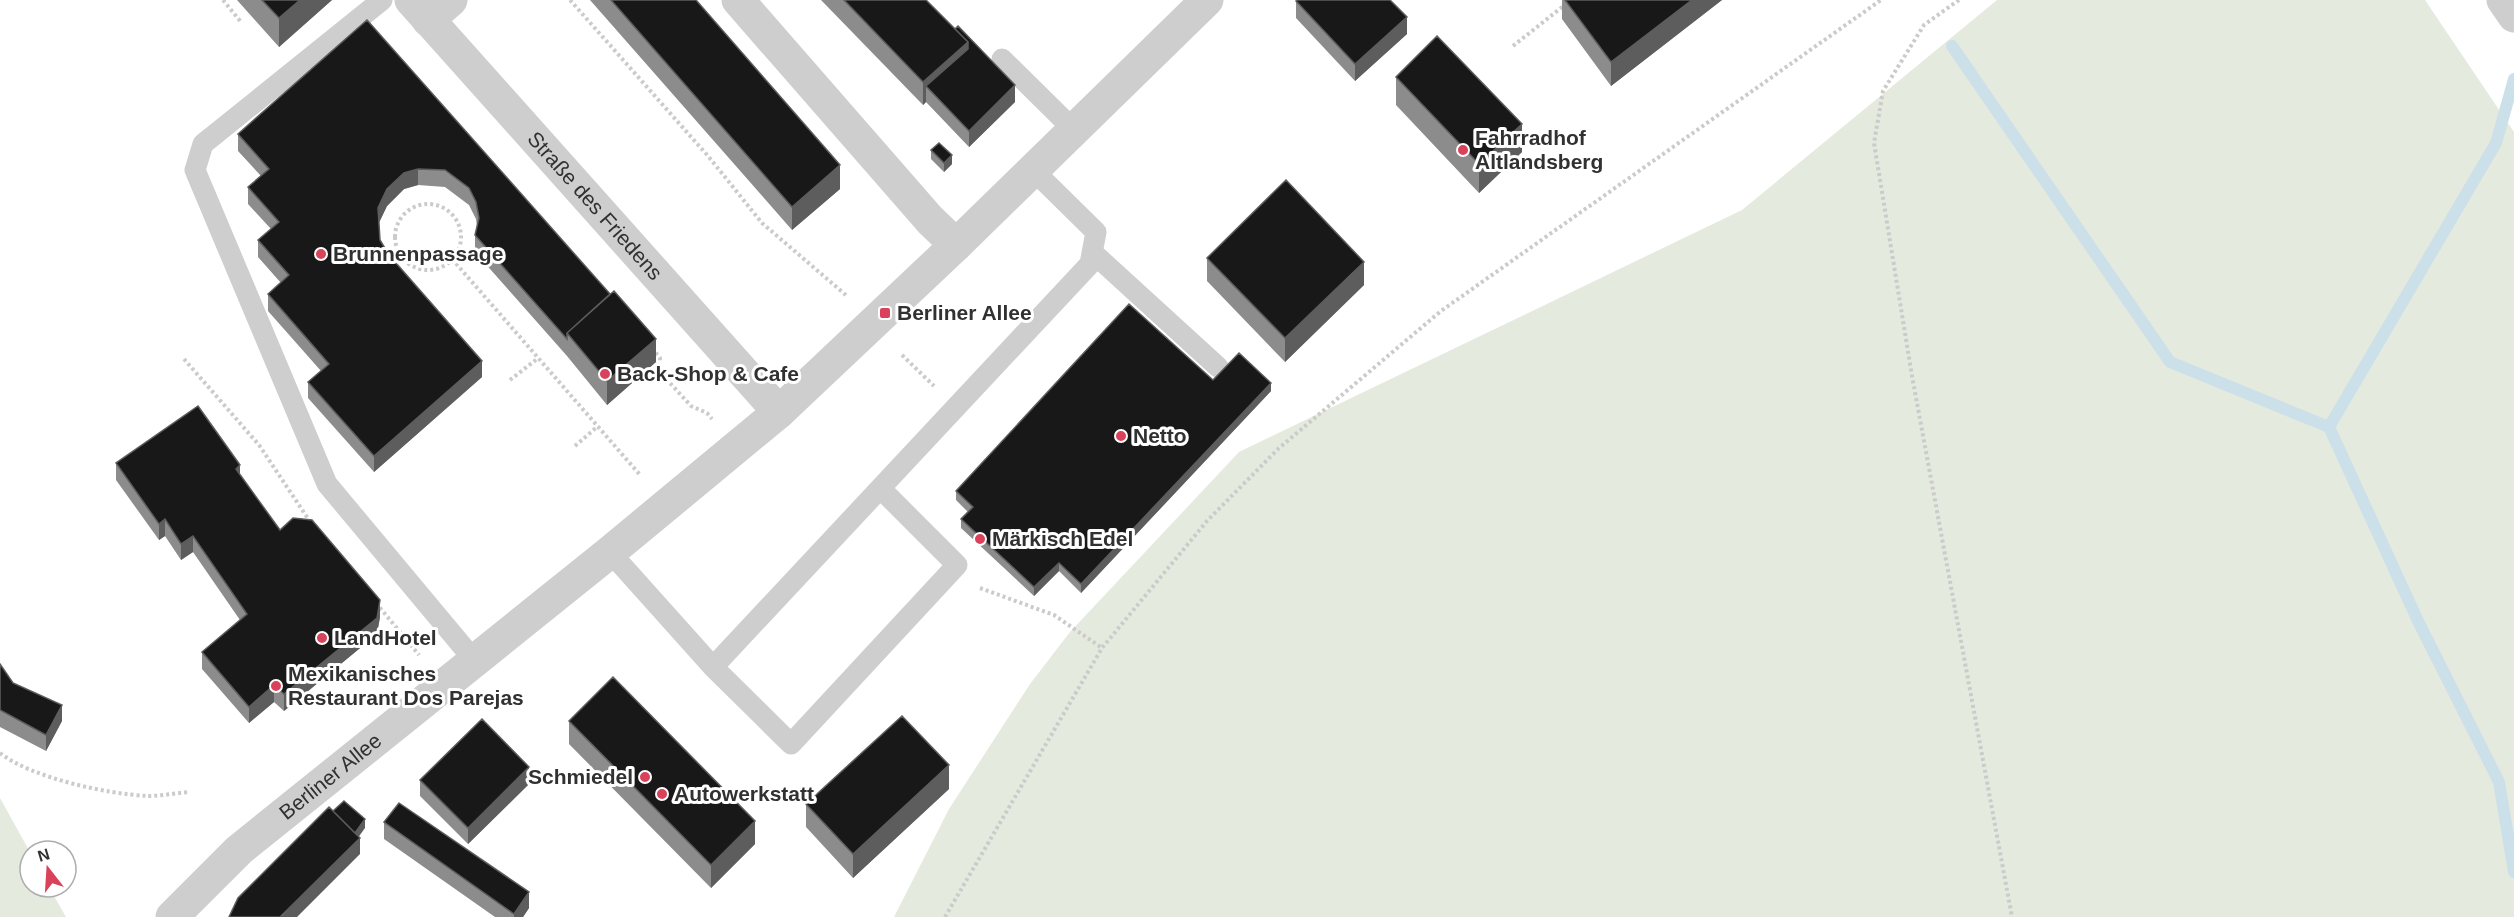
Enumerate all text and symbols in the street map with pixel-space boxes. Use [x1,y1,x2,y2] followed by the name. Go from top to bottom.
[1475,126,1603,173] place label: Fahrradhof Altlandsberg
[523,127,667,284] street label: Straße des Friedens
[1456,143,1470,157] marker: Fahrradhof Altlandsberg
[333,242,503,265] place label: Brunnenpassage
[314,247,328,261] marker: Brunnenpassage
[897,301,1032,324] place label: Berliner Allee
[878,306,892,320] marker: Berliner Allee
[617,362,799,385] place label: Back-Shop & Cafe
[598,367,612,381] marker: Back-Shop & Cafe
[1133,424,1187,447] place label: Netto
[1114,429,1128,443] marker: Netto
[992,527,1133,550] place label: Märkisch Edel
[973,532,987,546] marker: Märkisch Edel
[334,626,437,649] place label: LandHotel
[315,631,329,645] marker: LandHotel
[288,662,524,709] place label: Mexikanisches Restaurant Dos Parejas
[269,679,283,693] marker: Mexikanisches Restaurant Dos Parejas
[275,728,386,824] street label: Berliner Allee
[528,765,633,788] place label: Schmiedel
[638,770,652,784] marker: Schmiedel
[674,782,814,805] place label: Autowerkstatt
[655,787,669,801] marker: Autowerkstatt
[18,839,78,899] north arrow
[36,845,52,865] text: N

